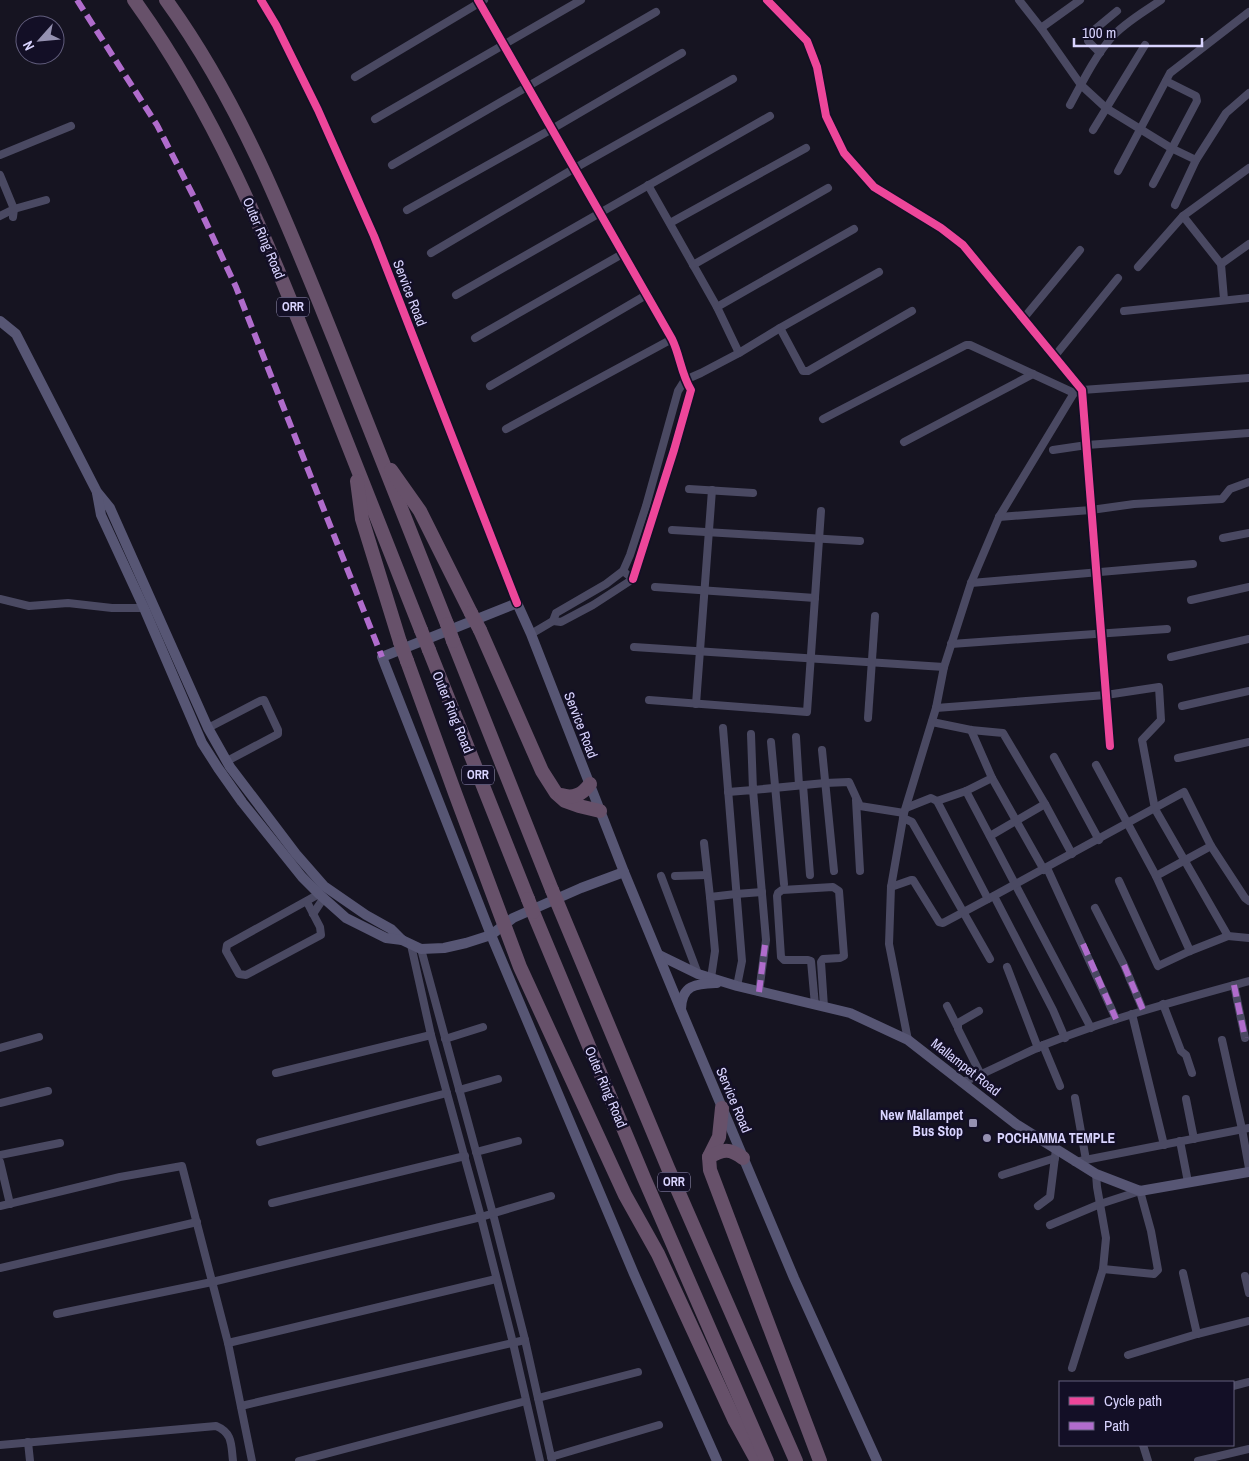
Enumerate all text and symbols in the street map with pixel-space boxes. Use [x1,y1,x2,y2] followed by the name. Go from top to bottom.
[15,15,65,65] north arrow
[1074,15,1202,47] scale bar
[1082,22,1116,43] text: 100 m
[19,38,38,54] text: N
[239,195,289,281] street label: Outer Ring Road
[389,257,431,329] street label: Service Road
[277,298,309,316] road number: ORR
[428,668,478,756] street label: Outer Ring Road
[560,689,602,761] street label: Service Road
[462,766,494,784] road number: ORR
[928,1034,1004,1100] street label: Mallampet Road
[581,1044,631,1130] street label: Outer Ring Road
[712,1064,756,1136] street label: Service Road
[880,1106,963,1140] place label: New Mallampet Bus Stop
[967,1117,979,1129] marker: New Mallampet Bus Stop
[997,1129,1116,1147] place label: POCHAMMA TEMPLE
[981,1132,993,1144] marker: POCHAMMA TEMPLE
[658,1172,690,1192] road number: ORR
[1059,1381,1234,1446] legend
[1104,1390,1162,1411] text: Cycle path
[1104,1415,1129,1436] text: Path

